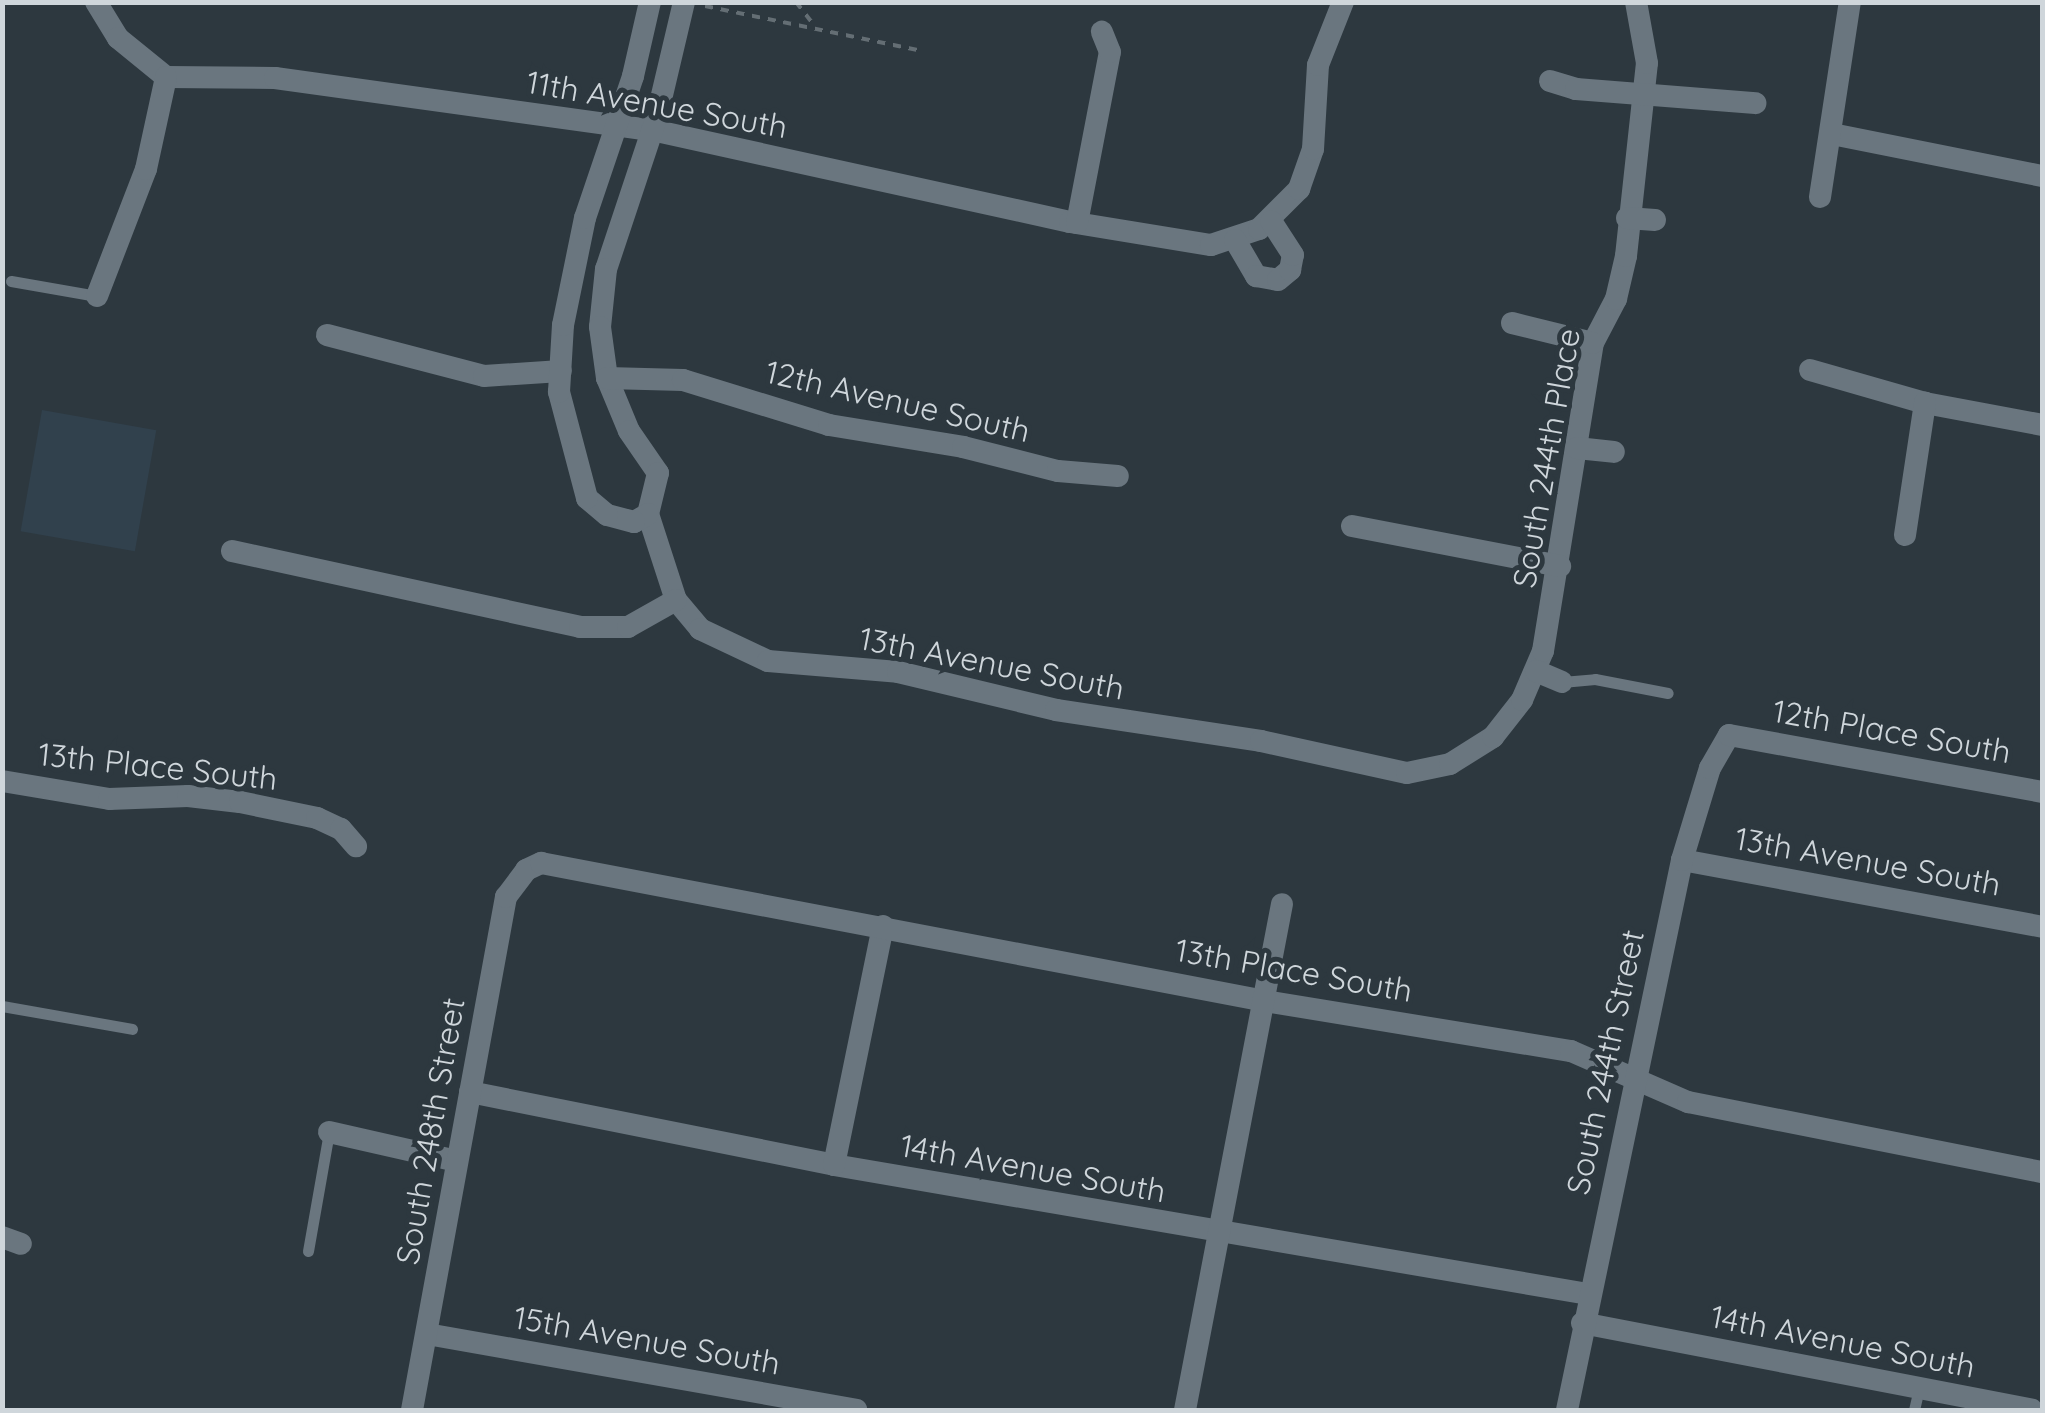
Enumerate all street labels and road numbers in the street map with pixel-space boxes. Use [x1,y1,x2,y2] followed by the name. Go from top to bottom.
[524,62,790,146] street label: 11th Avenue South
[1504,325,1588,591] street label: South 244th Place
[762,352,1034,450] street label: 12th Avenue South
[856,618,1128,708] street label: 13th Avenue South
[1770,691,2014,771] street label: 12th Place South
[37,734,279,798] street label: 13th Place South
[1732,819,2004,903] street label: 13th Avenue South
[1558,926,1652,1198] street label: South 244th Street
[1172,930,1416,1010] street label: 13th Place South
[388,995,472,1267] street label: South 248th Street
[897,1126,1169,1210] street label: 14th Avenue South
[1707,1297,1979,1385] street label: 14th Avenue South
[511,1298,783,1382] street label: 15th Avenue South

